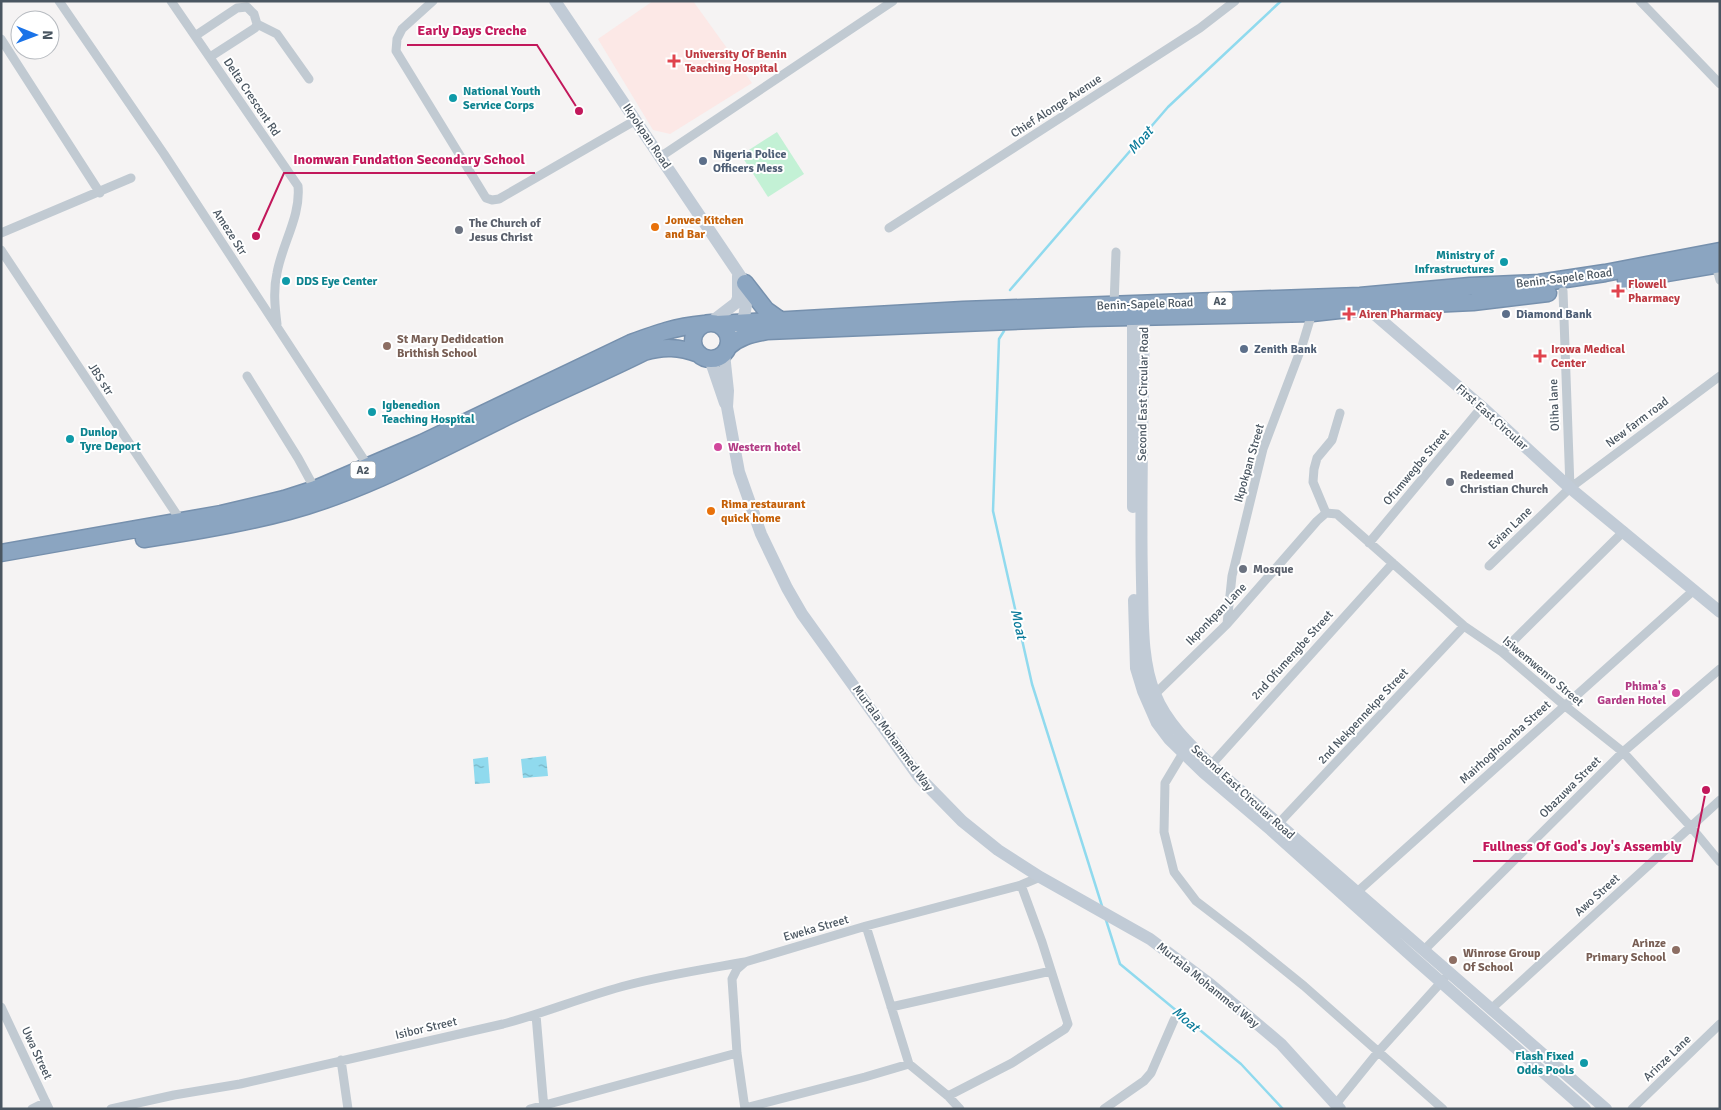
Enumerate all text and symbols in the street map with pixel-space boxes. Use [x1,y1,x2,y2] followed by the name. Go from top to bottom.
[10,10,60,60] north arrow
[407,16,537,45] callout: Early Days Creche
[417,22,527,39] text: Early Days Creche
[39,30,56,40] text: N
[685,47,787,76] place label: University Of Benin Teaching Hospital
[667,54,681,68] marker: University Of Benin Teaching Hospital
[220,55,283,139] street label: Delta Crescent Rd
[1008,71,1105,141] street label: Chief Alonge Avenue
[463,84,541,113] place label: National Youth Service Corps
[447,92,459,104] marker: National Youth Service Corps
[619,101,674,172] street label: Ikpokpan Road
[1124,122,1158,157] water label: Moat
[284,144,535,173] callout: Inomwan Fundation Secondary School
[713,147,787,176] place label: Nigeria Police Officers Mess
[293,151,525,168] text: Inomwan Fundation Secondary School
[697,155,709,167] marker: Nigeria Police Officers Mess
[209,206,250,259] street label: Ameze Str
[665,213,744,242] place label: Jonvee Kitchen and Bar
[469,216,541,245] place label: The Church of Jesus Christ
[649,221,661,233] marker: Jonvee Kitchen and Bar
[453,224,465,236] marker: The Church of Jesus Christ
[1414,248,1495,277] place label: Ministry of Infrastructures
[1498,256,1510,268] marker: Ministry of Infrastructures
[1515,265,1613,292] street label: Benin-Sapele Road
[296,274,378,289] place label: DDS Eye Center
[280,275,292,287] marker: DDS Eye Center
[1628,277,1680,306] place label: Flowell Pharmacy
[1612,285,1624,297] marker: Flowell Pharmacy
[1208,292,1232,310] road number: A2
[1096,295,1194,314] street label: Benin-Sapele Road
[1359,307,1442,322] place label: Airen Pharmacy
[1516,307,1592,322] place label: Diamond Bank
[1343,308,1355,320] marker: Airen Pharmacy
[1500,308,1512,320] marker: Diamond Bank
[1135,327,1152,461] street label: Second East Circular Road
[397,332,504,361] place label: St Mary Dedidcation Brithish School
[381,340,393,352] marker: St Mary Dedidcation Brithish School
[1254,342,1318,357] place label: Zenith Bank
[1551,342,1625,371] place label: Irowa Medical Center
[1238,343,1250,355] marker: Zenith Bank
[1533,349,1547,363] marker: Irowa Medical Center
[85,360,117,399] street label: JBS str
[1546,379,1563,431] street label: Oliha lane
[1453,381,1531,454] street label: First East Circular
[1603,394,1672,451] street label: New farm road
[382,398,475,427] place label: Igbenedion Teaching Hospital
[366,406,378,418] marker: Igbenedion Teaching Hospital
[1231,422,1268,504] street label: Ikpokpan Street
[80,425,141,454] place label: Dunlop Tyre Deport
[1380,426,1453,509] street label: Ofumwegbe Street
[64,433,76,445] marker: Dunlop Tyre Deport
[728,440,801,455] place label: Western hotel
[712,441,724,453] marker: Western hotel
[350,462,376,478] road number: A2
[1460,468,1549,497] place label: Redeemed Christian Church
[1444,476,1456,488] marker: Redeemed Christian Church
[721,497,806,526] place label: Rima restaurant quick home
[1485,504,1535,553] street label: Evian Lane
[705,505,717,517] marker: Rima restaurant quick home
[1253,562,1294,577] place label: Mosque
[1237,563,1249,575] marker: Mosque
[1183,580,1250,649] street label: Ikponkpan Lane
[1007,607,1031,643] water label: Moat
[1248,607,1337,703] street label: 2nd Ofumengbe Street
[1499,633,1586,710] street label: Isiwemwenro Street
[1315,665,1412,768] street label: 2nd Nekpennekpe Street
[1597,679,1667,708] place label: Phima's Garden Hotel
[849,682,936,795] street label: Murtala Mohammed Way
[1670,687,1682,699] marker: Phima's Garden Hotel
[1457,697,1554,787] street label: Mairhoghoionba Street
[1188,742,1298,843] street label: Second East Circular Road
[1536,753,1604,821] street label: Obazuwa Street
[1473,832,1692,861] callout: Fullness Of God's Joy's Assembly
[1482,838,1682,855] text: Fullness Of God's Joy's Assembly
[1572,871,1623,920] street label: Awo Street
[782,912,850,945] street label: Eweka Street
[1586,936,1666,965] place label: Arinze Primary School
[1153,939,1262,1032] street label: Murtala Mohammed Way
[1670,944,1682,956] marker: Arinze Primary School
[1463,946,1541,975] place label: Winrose Group Of School
[1447,954,1459,966] marker: Winrose Group Of School
[1169,1003,1204,1037] water label: Moat
[394,1014,458,1043] street label: Isibor Street
[18,1024,55,1082] street label: Uwa Street
[1640,1032,1694,1085] street label: Arinze Lane
[1515,1049,1575,1078] place label: Flash Fixed Odds Pools
[1578,1057,1590,1069] marker: Flash Fixed Odds Pools

